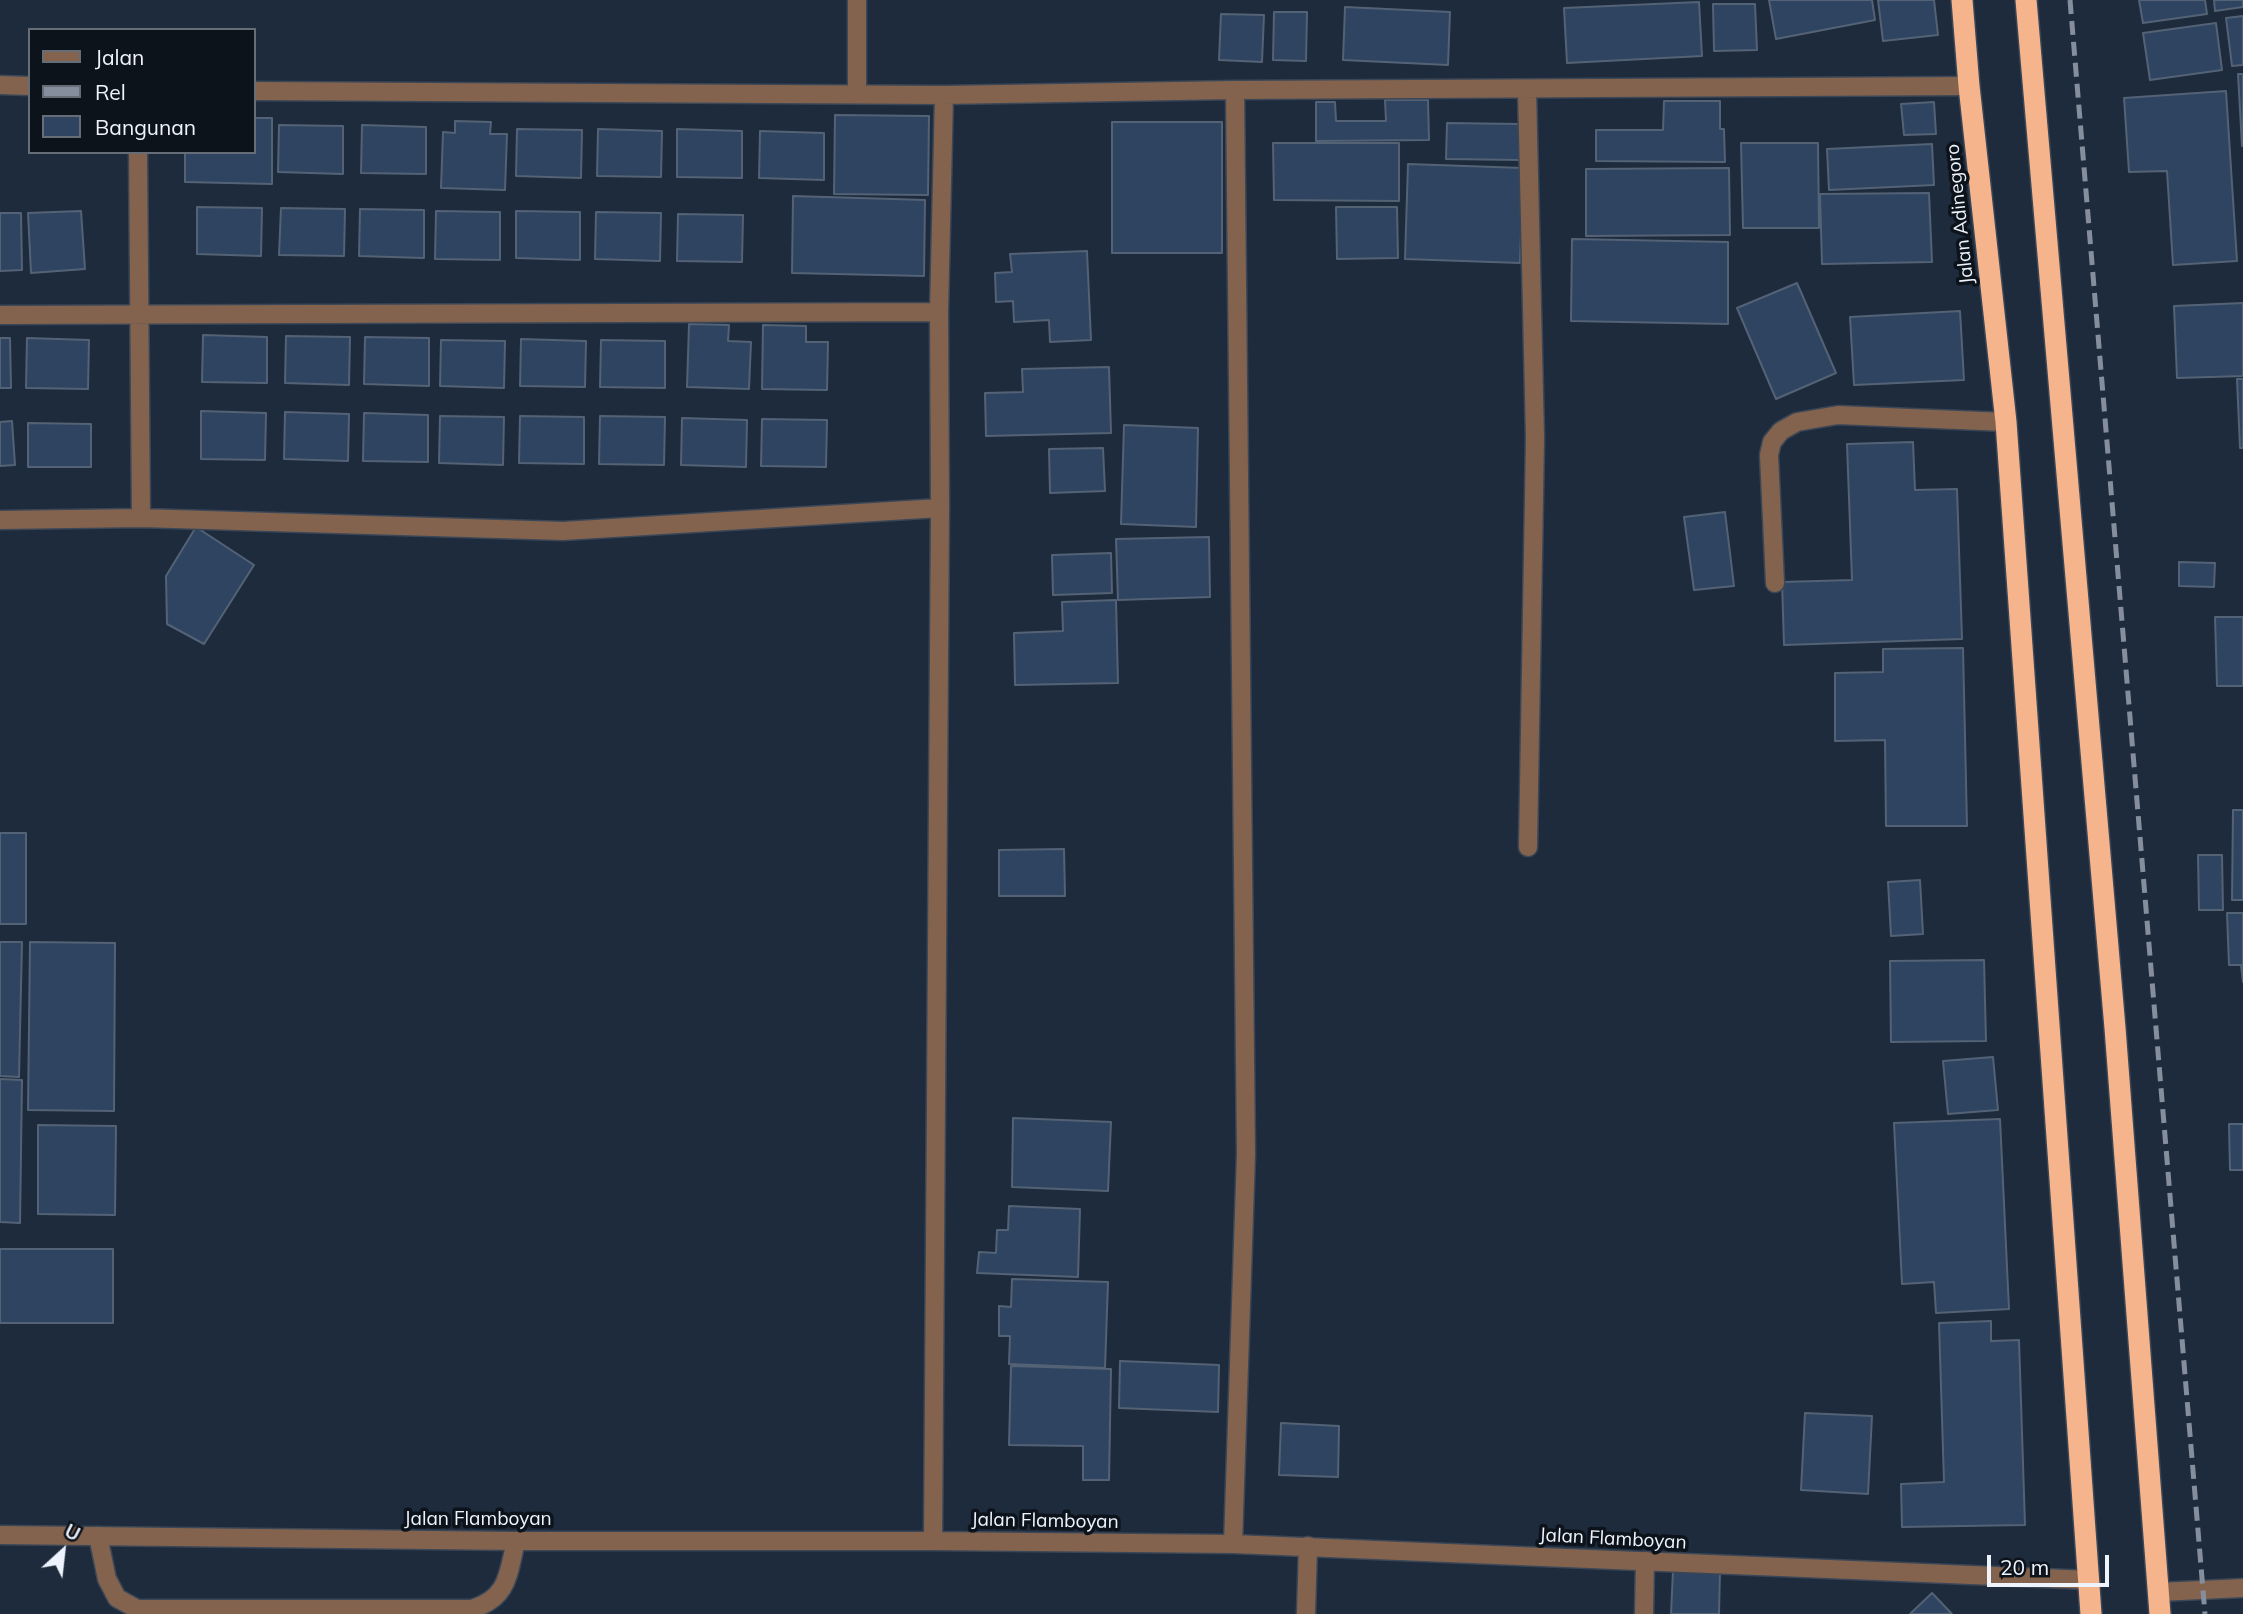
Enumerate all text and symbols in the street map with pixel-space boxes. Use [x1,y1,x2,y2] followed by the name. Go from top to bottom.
[28,28,256,154] legend
[95,44,144,70] text: Jalan
[95,79,126,105] text: Rel
[95,114,196,140] text: Bangunan
[1941,143,1979,285] street label: Jalan Adinegoro
[404,1508,552,1530] street label: Jalan Flamboyan
[971,1508,1119,1534] street label: Jalan Flamboyan
[28,1516,98,1586] north arrow
[61,1518,84,1546] text: U
[1539,1524,1687,1554] street label: Jalan Flamboyan
[1991,1540,2114,1584] scale bar
[2000,1554,2049,1580] text: 20 m

